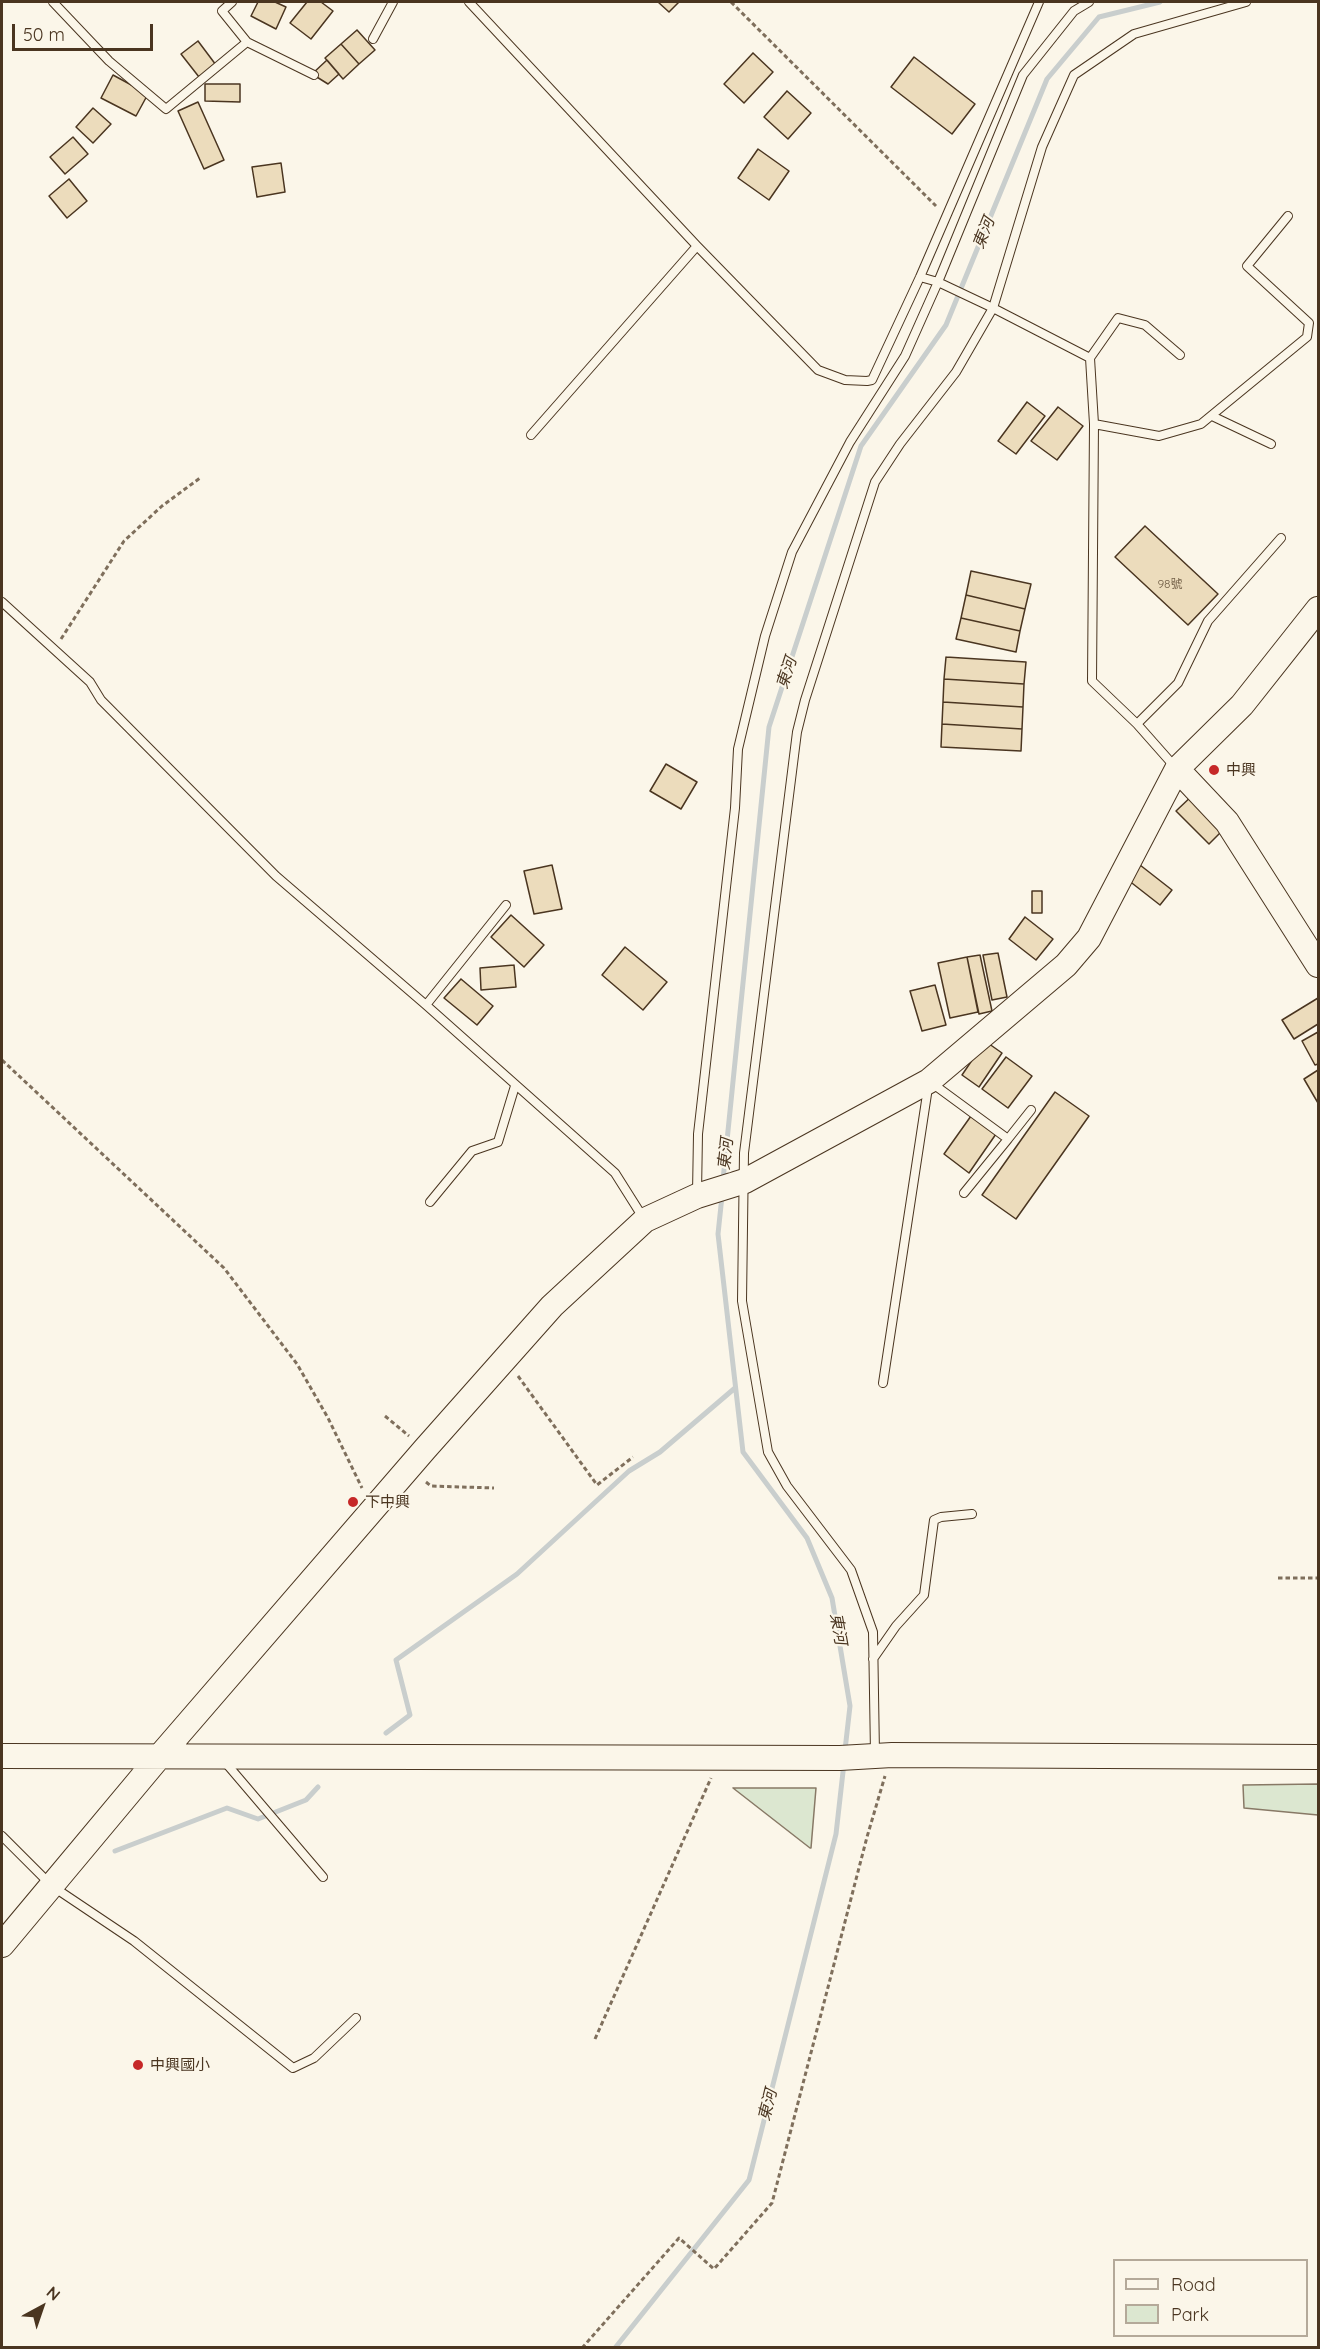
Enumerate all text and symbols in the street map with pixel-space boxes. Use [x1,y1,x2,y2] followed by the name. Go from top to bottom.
[15,12,156,50] scale bar
[23,23,65,46] text: 50 m
[969,215,999,251] water label: 東河
[1157,577,1183,591] house number: 98號
[773,655,801,691] water label: 東河
[1226,761,1256,779] place label: 中興
[1207,763,1221,777] marker: 中興
[715,1137,737,1171] water label: 東河
[365,1493,410,1511] place label: 下中興
[346,1495,360,1509] marker: 下中興
[826,1612,850,1646] water label: 東河
[150,2056,210,2074] place label: 中興國小
[131,2058,145,2072] marker: 中興國小
[755,2087,781,2123] water label: 東河
[1113,2259,1308,2337] legend
[1171,2273,1216,2296] text: Road
[12,2277,72,2337] north arrow
[43,2282,64,2305] text: N
[1171,2303,1209,2326] text: Park

